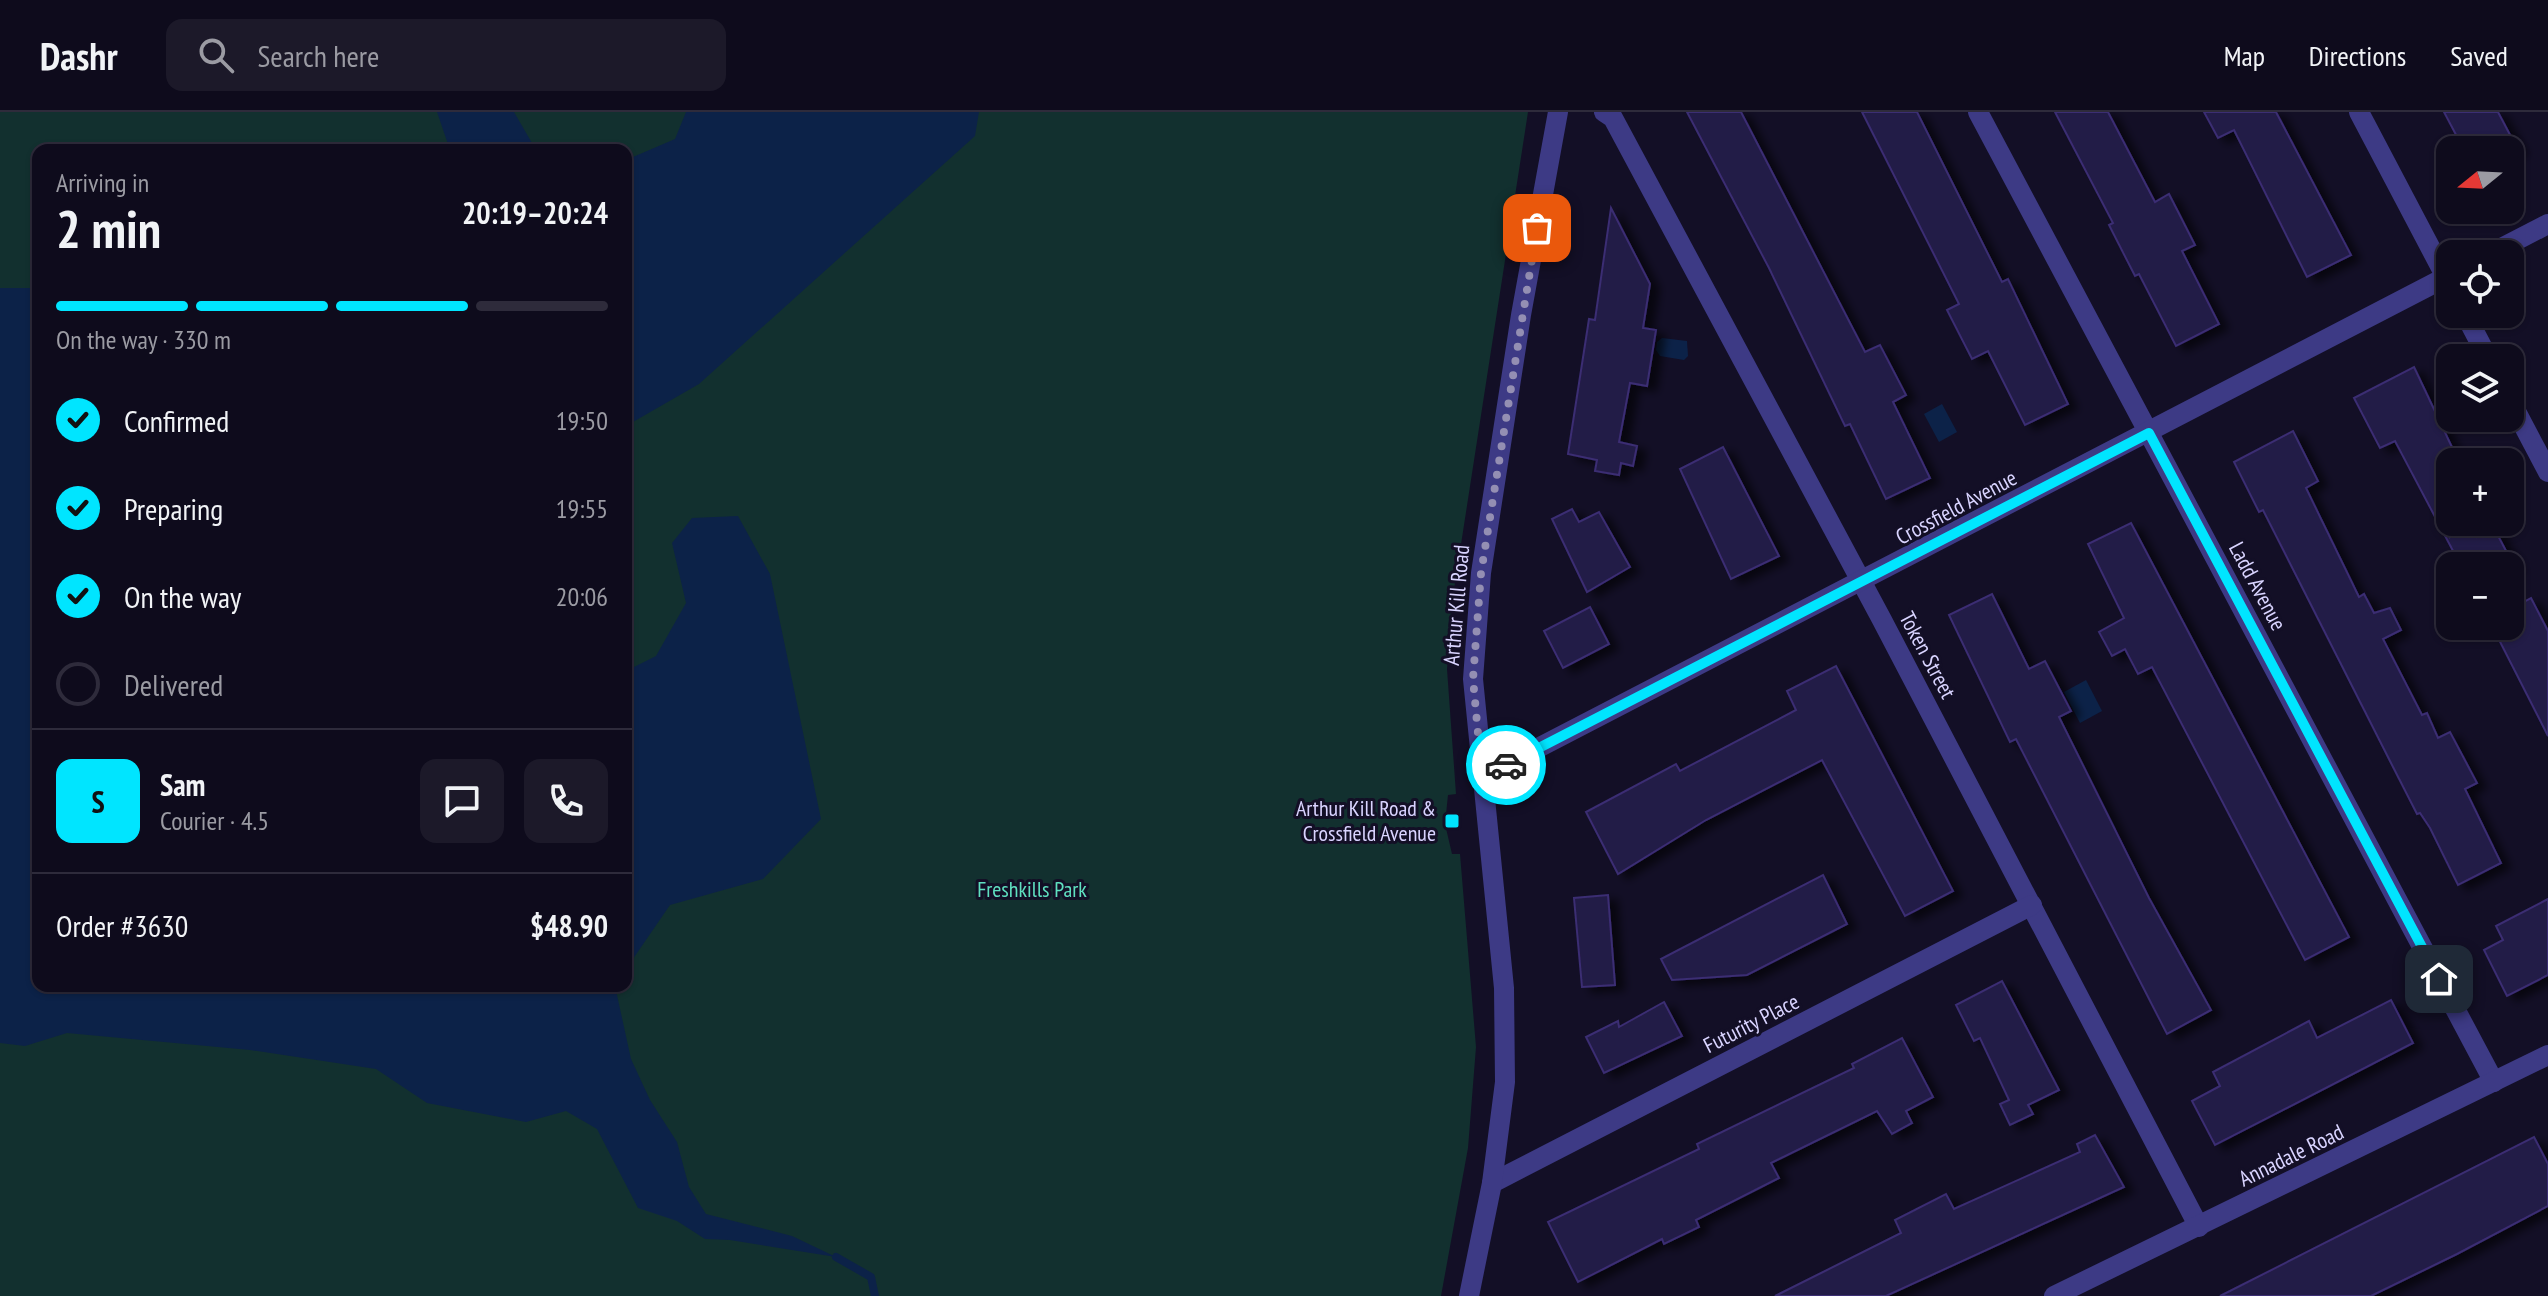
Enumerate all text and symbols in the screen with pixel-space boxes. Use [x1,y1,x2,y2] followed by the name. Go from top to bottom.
[166,19,726,91] search box
[40,31,118,80] text: Dashr
[194,33,238,77] icon: search
[258,36,379,75] text: Search here
[2224,37,2265,74] text: Map
[2309,37,2406,74] text: Directions
[2450,37,2508,74] text: Saved
[2436,136,2524,224] north arrow
[2436,136,2524,640] map controls
[56,166,149,199] text: Arriving in
[462,193,608,232] text: 20:19–20:24
[1503,194,1571,262] pin
[56,195,161,262] text: 2 min
[1515,206,1559,250] icon: bag
[2436,240,2524,328] button: locate
[56,323,231,356] text: On the way · 330 m
[2436,344,2524,432] button: layers
[56,398,100,442] icon: check
[124,401,229,440] text: Confirmed
[556,404,608,437] text: 19:50
[2436,448,2524,536] button: +
[1891,463,2021,551] street label: Crossfield Avenue
[56,486,100,530] icon: check
[124,489,223,528] text: Preparing
[556,492,608,525] text: 19:55
[2223,537,2293,635] street label: Ladd Avenue
[1437,544,1475,666] street label: Arthur Kill Road
[2436,552,2524,640] button: −
[56,574,100,618] icon: check
[124,577,241,616] text: On the way
[556,580,608,613] text: 20:06
[1893,607,1963,703] street label: Token Street
[124,665,223,704] text: Delivered
[1466,725,1546,805] courier
[1484,743,1528,787] icon: car
[420,759,504,843] button: chat
[524,759,608,843] button: phone
[160,765,205,804] text: Sam
[91,782,105,821] text: S
[1296,794,1436,847] place label: Arthur Kill Road & Crossfield Avenue
[160,804,269,837] text: Courier · 4.5
[1443,812,1461,830] marker: Arthur Kill Road & Crossfield Avenue
[977,875,1087,903] park label: Freshkills Park
[56,906,188,945] text: Order #3630
[530,906,608,945] text: $48.90
[2405,945,2473,1013] pin
[2417,957,2461,1001] icon: home
[1698,987,1804,1059] street label: Futurity Place
[2234,1118,2348,1192] street label: Annadale Road

